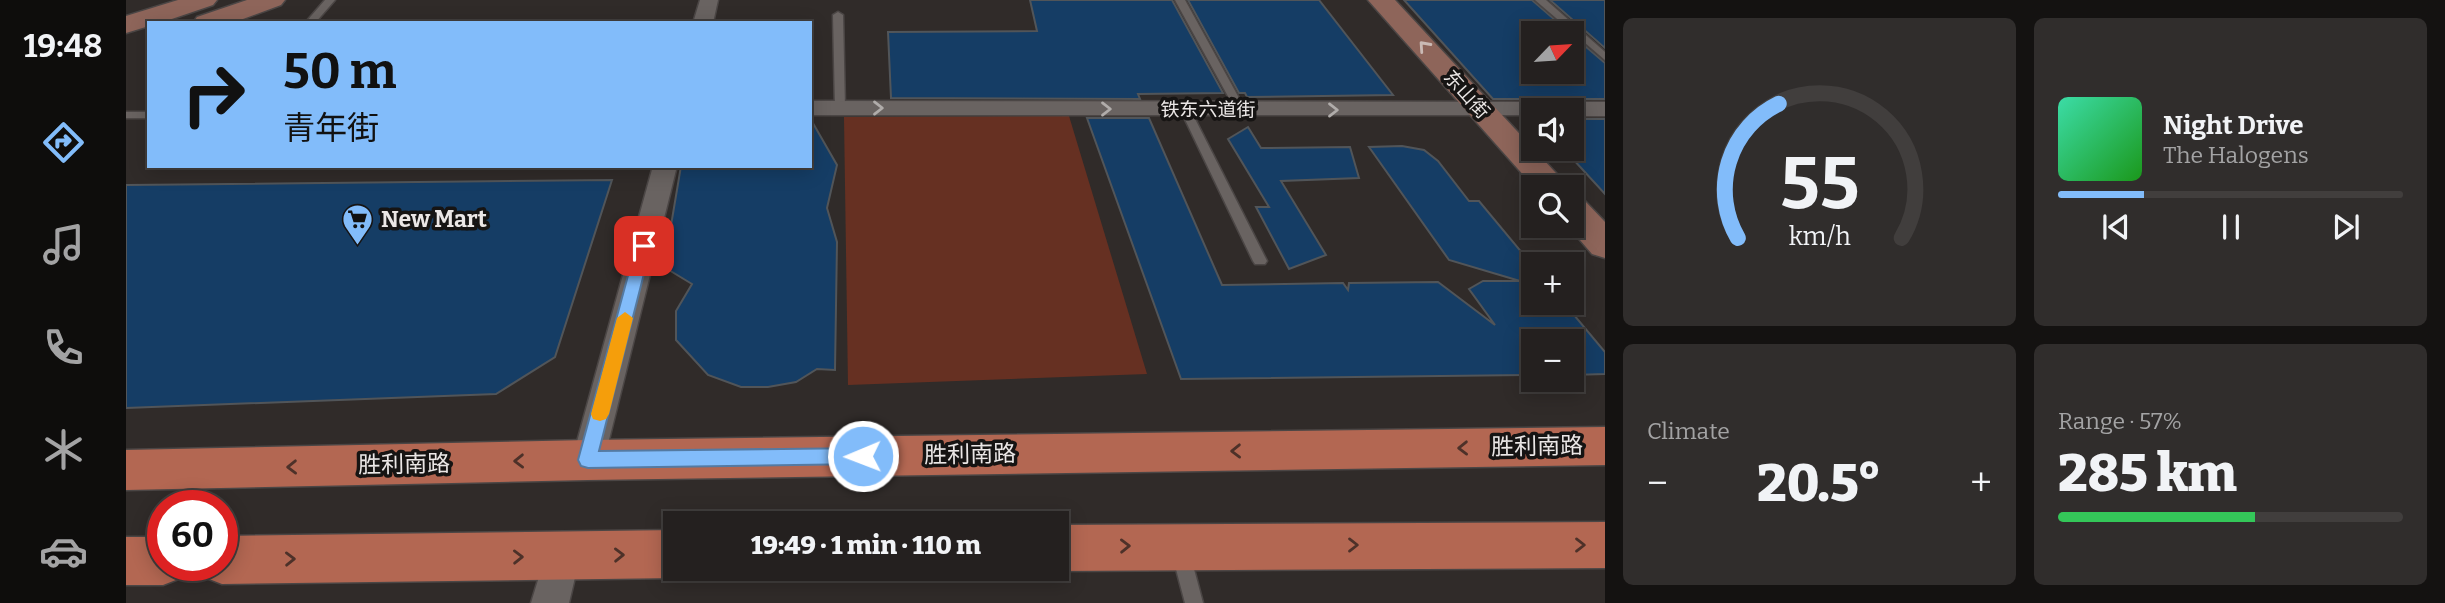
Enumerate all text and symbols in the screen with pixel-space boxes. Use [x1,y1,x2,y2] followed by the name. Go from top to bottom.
[1521,21,1584,84] north arrow
[1521,21,1584,392] map controls
[24,27,102,65] text: 19:48
[1420,41,1432,54] one-way arrow
[283,42,396,101] text: 50 m
[168,49,259,140] icon: right
[1439,65,1494,123] street label: 东山街
[1160,98,1256,121] street label: 铁东六道街
[1521,98,1584,161] button: sound
[874,100,884,116] one-way arrow
[1101,101,1112,117] one-way arrow
[1329,102,1339,118] one-way arrow
[283,109,379,147] text: 青年街
[2163,110,2304,141] text: Night Drive
[39,118,88,167] icon: directions
[1780,140,1859,227] text: 55
[2163,141,2309,169] text: The Halogens
[1521,175,1584,238] button: search
[341,202,375,246] supermarket icon: New Mart
[381,205,487,233] place label: New Mart
[2097,208,2135,246] icon: previous
[2212,208,2250,246] icon: pause
[2327,208,2365,246] icon: next
[614,216,674,276] pin
[39,220,88,269] icon: music
[1789,222,1851,252] text: km/h
[625,227,663,265] icon: arrive
[1521,252,1584,315] button: +
[39,323,88,372] icon: phone
[1521,329,1584,392] button: −
[2058,407,2182,435] text: Range · 57%
[1647,417,1730,445] text: Climate
[826,419,900,493] position arrow
[39,425,88,474] icon: climate
[1491,431,1583,461] street label: 胜利南路
[924,439,1016,469] street label: 胜利南路
[1458,440,1469,455] one-way arrow
[2058,442,2237,505] text: 285 km
[1230,443,1241,459] one-way arrow
[358,449,450,479] street label: 胜利南路
[1757,452,1881,515] text: 20.5°
[514,454,525,469] one-way arrow
[286,459,297,474] one-way arrow
[1647,460,1668,506] text: −
[1970,460,1992,506] text: +
[147,490,238,581] speed limit sign: 60
[39,527,88,576] icon: car
[751,530,981,561] text: 19:49 · 1 min · 110 m
[1348,537,1358,553] one-way arrow
[1575,537,1586,553] one-way arrow
[1120,539,1131,554] one-way arrow
[614,548,625,563] one-way arrow
[513,549,524,565] one-way arrow
[286,551,296,567] one-way arrow

